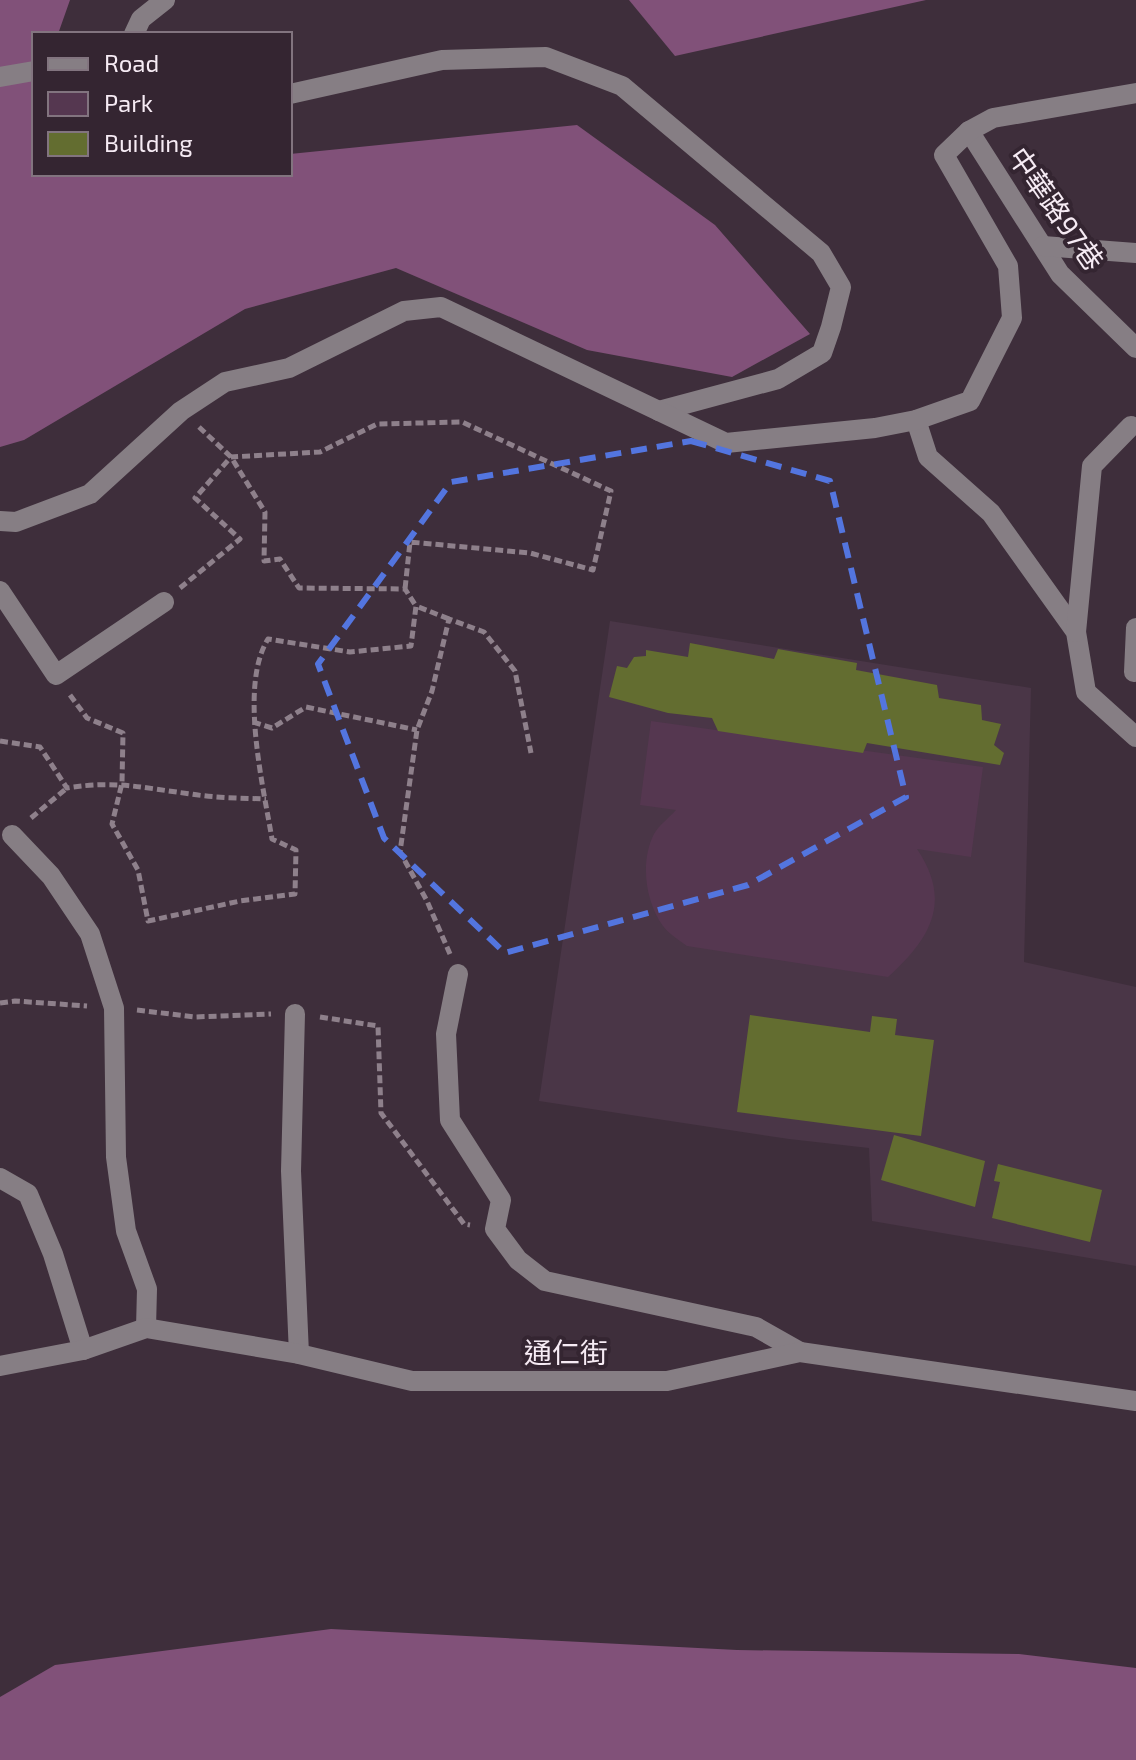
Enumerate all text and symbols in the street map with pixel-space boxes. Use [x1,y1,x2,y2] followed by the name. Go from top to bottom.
[32,32,292,176] legend
[104,48,159,77] text: Road
[104,88,153,117] text: Park
[104,128,193,157] text: Building
[1002,140,1112,276] street label: 中華路97巷
[524,1335,608,1369] street label: 通仁街

